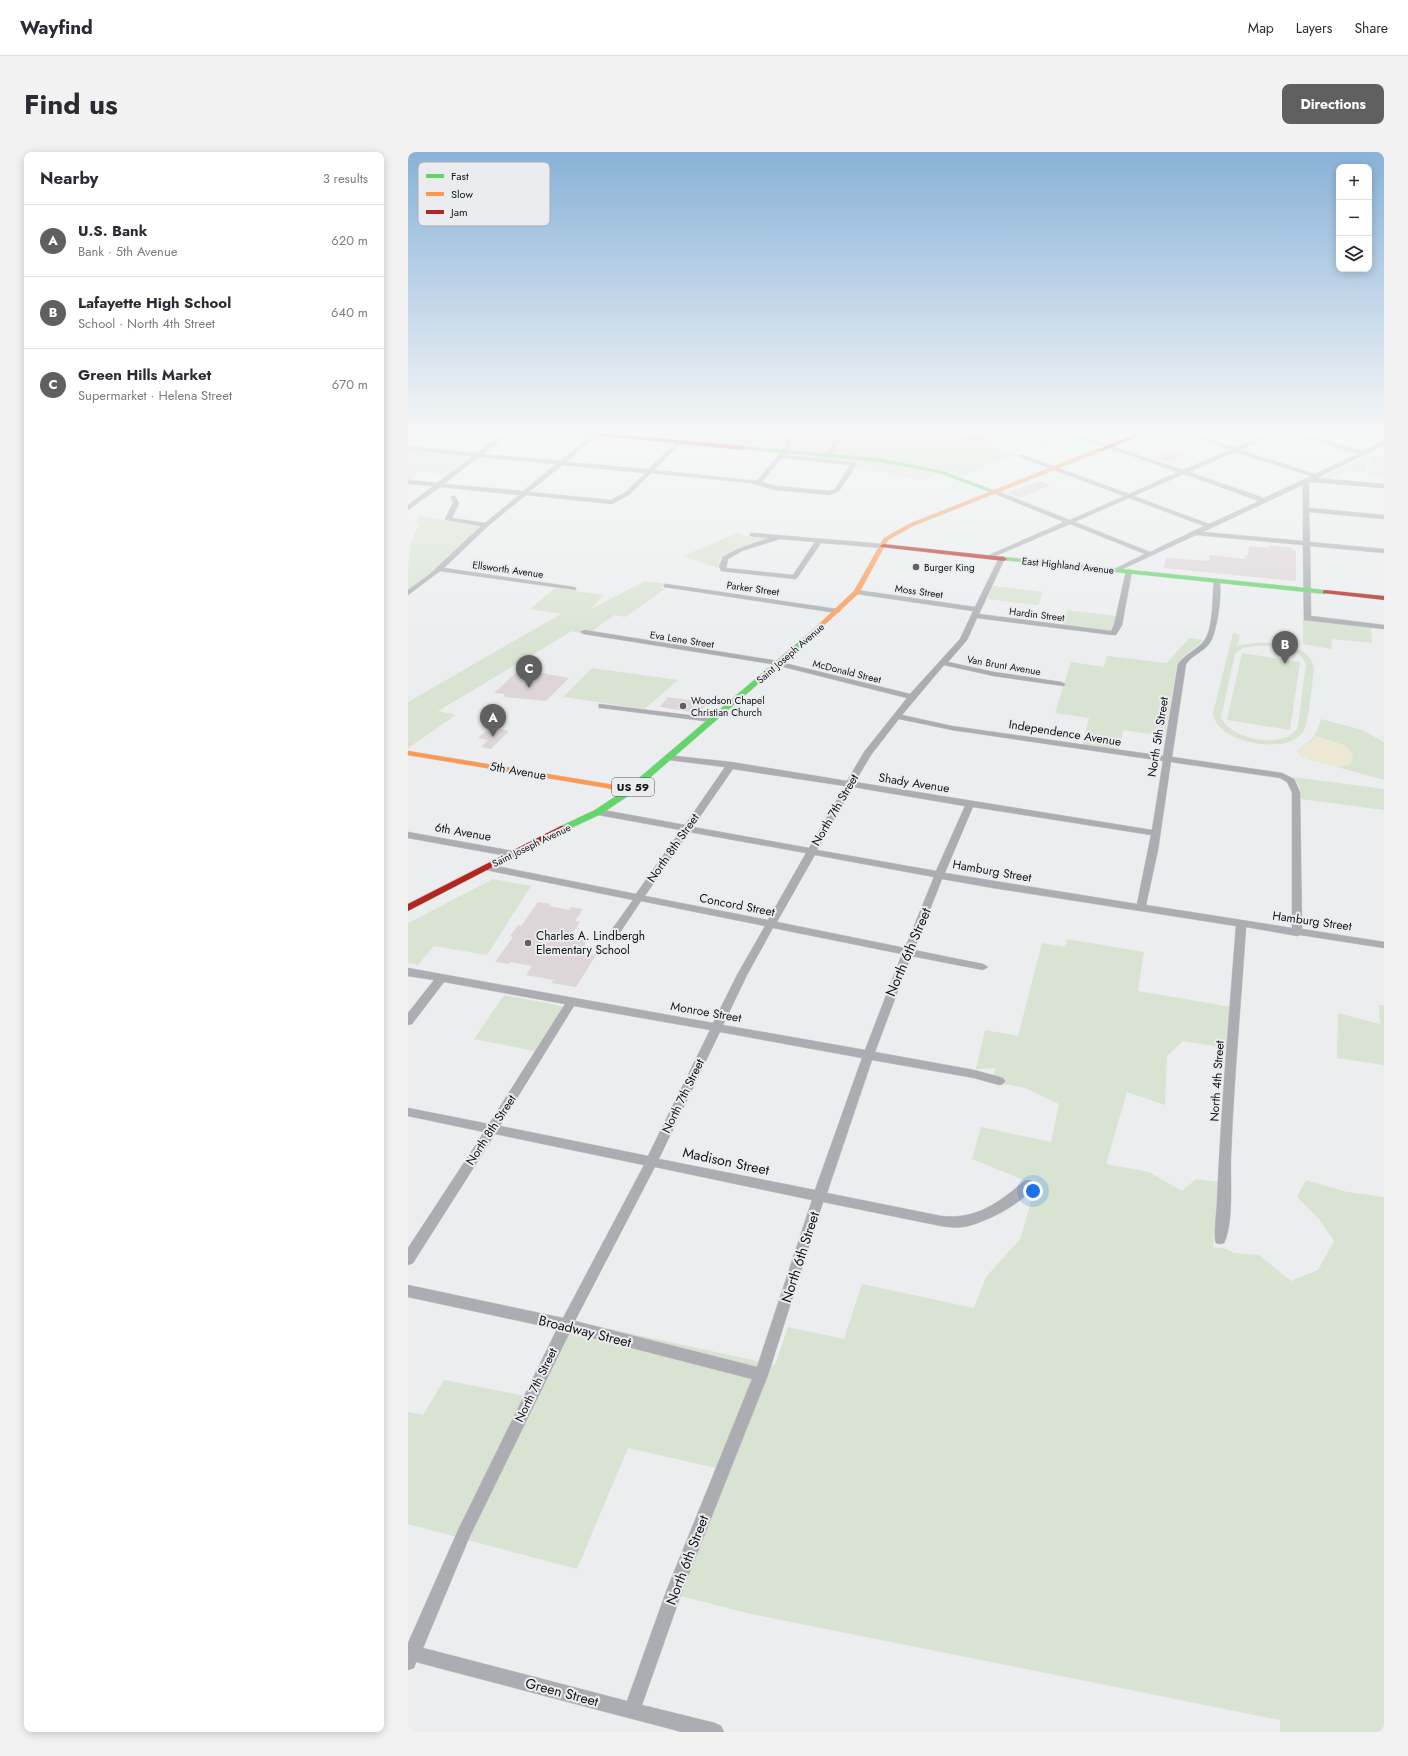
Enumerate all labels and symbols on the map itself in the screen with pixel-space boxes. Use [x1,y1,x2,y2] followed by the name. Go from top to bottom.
[418,162,550,226] legend
[451,168,469,184] text: Fast
[451,186,473,202] text: Slow
[449,204,468,220] text: Jam
[1021,553,1115,578] street label: East Highland Avenue
[472,557,544,582] street label: Ellsworth Avenue
[924,560,975,575] place label: Burger King
[911,562,921,572] marker: Burger King
[726,577,781,600] street label: Parker Street
[894,581,945,602] street label: Moss Street
[1008,604,1066,625] street label: Hardin Street
[753,620,828,687] street label: Saint Joseph Avenue
[649,627,716,652] street label: Eva Lene Street
[1272,631,1298,664] pin: B
[966,652,1042,679] street label: Van Brunt Avenue
[516,655,542,688] pin: C
[811,656,883,687] street label: McDonald Street
[691,693,765,720] place label: Woodson Chapel Christian Church
[1143,696,1173,778] street label: North 5th Street
[678,701,688,711] marker: Woodson Chapel Christian Church
[480,704,506,737] pin: A
[1007,715,1123,751] street label: Independence Avenue
[488,757,548,785] street label: 5th Avenue
[877,768,951,798] street label: Shady Avenue
[807,771,863,849] street label: North 7th Street
[612,778,654,796] road number: US 59
[642,810,704,886] street label: North 8th Street
[433,818,493,846] street label: 6th Avenue
[489,820,573,871] street label: Saint Joseph Avenue
[951,855,1033,887] street label: Hamburg Street
[698,889,776,921] street label: Concord Street
[880,904,936,999] street label: North 6th Street
[1271,907,1353,935] street label: Hamburg Street
[536,927,645,959] place label: Charles A. Lindbergh Elementary School
[523,938,533,948] marker: Charles A. Lindbergh Elementary School
[669,997,743,1027] street label: Monroe Street
[1205,1040,1229,1122] street label: North 4th Street
[657,1056,709,1136] street label: North 7th Street
[461,1091,521,1169] street label: North 8th Street
[681,1142,772,1180] street label: Madison Street
[1023,1181,1043,1201] your location
[776,1208,824,1305] street label: North 6th Street
[537,1310,634,1352] street label: Broadway Street
[510,1345,562,1425] street label: North 7th Street
[661,1512,714,1608] street label: North 6th Street
[523,1673,601,1712] street label: Green Street

